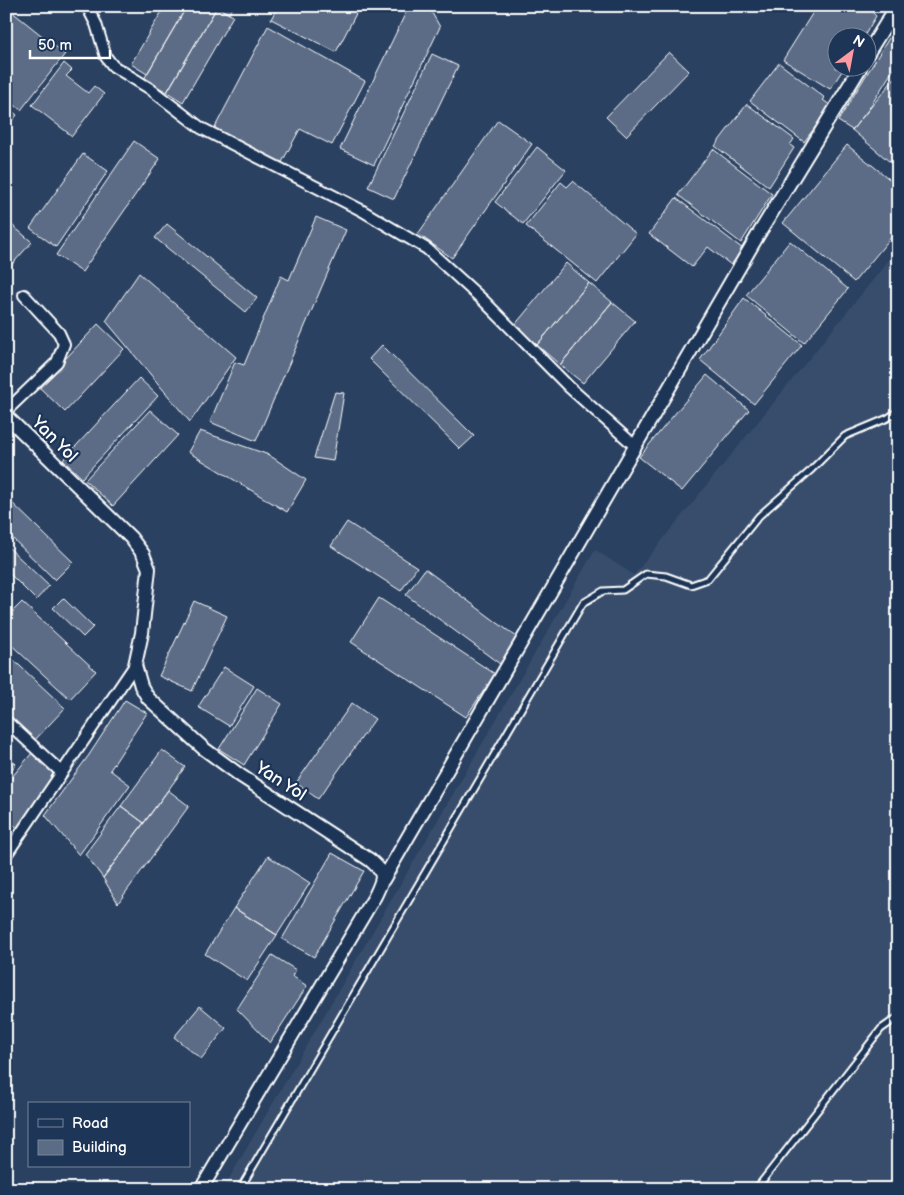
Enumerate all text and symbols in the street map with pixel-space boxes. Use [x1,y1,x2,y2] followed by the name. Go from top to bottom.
[30,28,110,60] scale bar
[826,28,876,78] north arrow
[850,31,868,51] text: N
[38,36,72,55] text: 50 m
[27,411,82,467] street label: Yan Yol
[251,757,310,806] street label: Yan Yol
[28,1102,190,1168] legend
[72,1114,108,1133] text: Road
[72,1138,127,1157] text: Building

